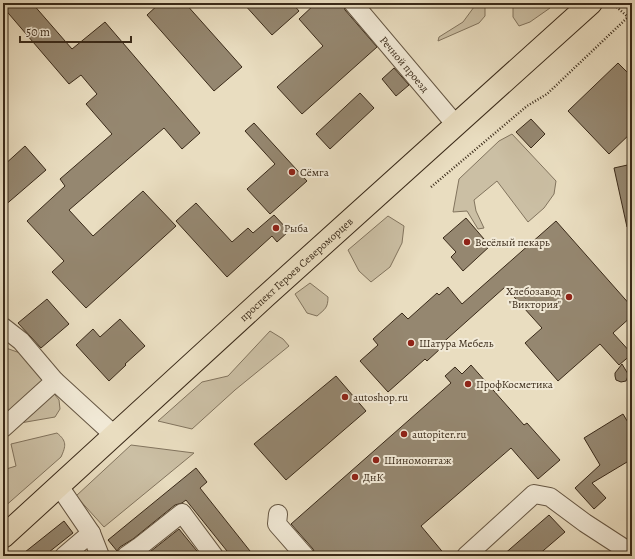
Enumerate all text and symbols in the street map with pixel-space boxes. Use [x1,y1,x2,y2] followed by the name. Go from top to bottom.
[20,18,131,44] scale bar
[26,24,50,40] text: 50 m
[377,33,433,96] street label: Речной проезд
[300,165,330,180] place label: Сёмга
[287,167,297,177] marker: Сёмга
[236,214,356,324] street label: проспект Героев Североморцев
[284,221,309,236] place label: Рыба
[271,223,281,233] marker: Рыба
[475,235,550,250] place label: Весёлый пекарь
[462,237,472,247] marker: Весёлый пекарь
[506,284,562,312] place label: Хлебозавод "Виктория"
[564,292,574,302] marker: Хлебозавод "Виктория"
[419,336,494,351] place label: Шатура Мебель
[406,338,416,348] marker: Шатура Мебель
[476,377,554,392] place label: ПрофКосметика
[463,379,473,389] marker: ПрофКосметика
[353,390,408,405] place label: autoshop.ru
[340,392,350,402] marker: autoshop.ru
[412,427,467,442] place label: autopiter.ru
[399,429,409,439] marker: autopiter.ru
[384,453,452,468] place label: Шиномонтаж
[371,455,381,465] marker: Шиномонтаж
[363,470,383,485] place label: ДнК
[350,472,360,482] marker: ДнК

